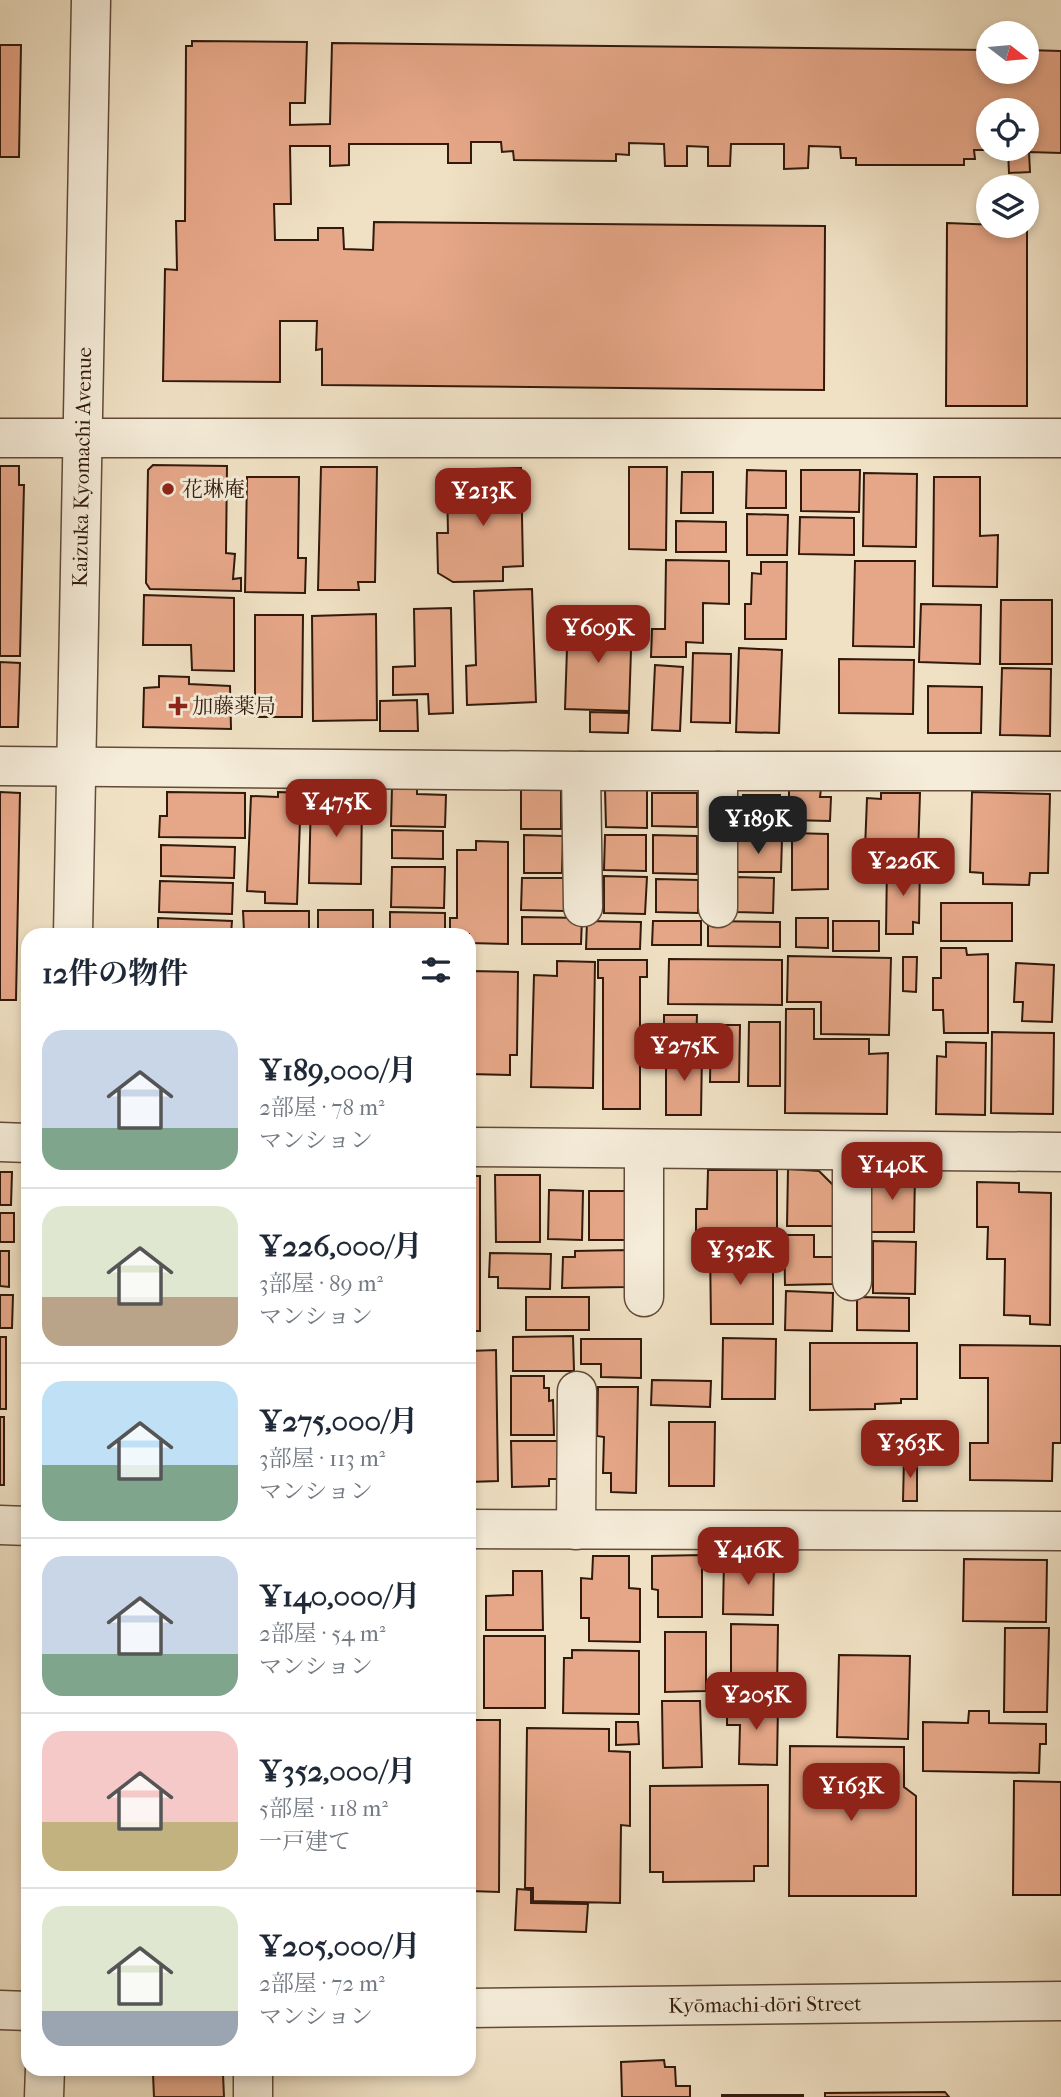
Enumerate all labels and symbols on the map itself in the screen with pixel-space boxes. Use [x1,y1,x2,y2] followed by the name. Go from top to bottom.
[976,21,1040,84] north arrow
[68,347,96,587] street label: Kaizuka Kyomachi Avenue
[434,468,532,528] pin: ¥213K
[182,477,245,501] place label: 花琳庵
[160,481,176,497] marker: 花琳庵
[549,606,647,665] pin: ¥609K
[192,694,276,718] place label: 加藤薬局
[170,698,186,714] marker: 加藤薬局
[287,780,385,839] pin: ¥475K
[709,796,807,856] pin: ¥189K
[854,838,952,898] pin: ¥226K
[635,1024,733,1083] pin: ¥275K
[843,1142,941,1202] pin: ¥140K
[691,1228,789,1287] pin: ¥352K
[861,1420,959,1480] pin: ¥363K
[699,1528,797,1587] pin: ¥416K
[707,1672,805,1732] pin: ¥205K
[802,1764,900,1823] pin: ¥163K
[668,1991,862,2018] street label: Kyōmachi-dōri Street

